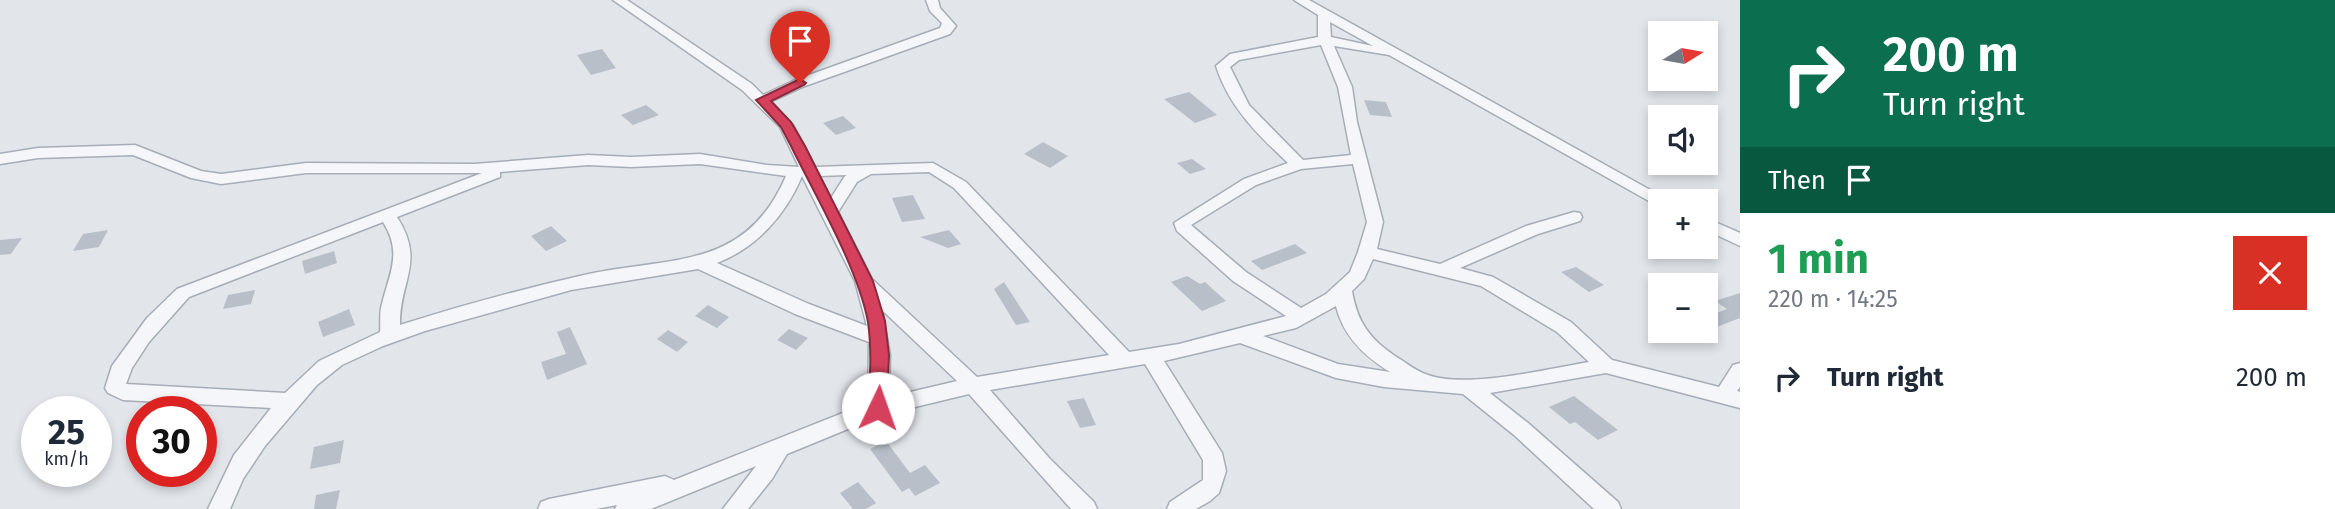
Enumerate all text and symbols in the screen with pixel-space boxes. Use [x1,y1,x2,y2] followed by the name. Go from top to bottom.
[770,11,830,83] pin
[1648,21,1718,91] north arrow
[1648,21,1718,343] map controls
[781,22,819,60] icon: arrive
[1883,25,2019,84] text: 200 m
[1768,28,1859,119] icon: right
[1883,85,2025,123] text: Turn right
[1648,105,1718,175] button: sound
[1840,161,1878,199] icon: arrive
[1768,165,1826,196] text: Then
[1648,189,1718,259] button: +
[1768,234,1869,284] text: 1 min
[2233,236,2307,310] button: close
[1648,273,1718,343] button: −
[1768,285,1898,313] text: 220 m · 14:25
[1768,359,1806,397] icon: right
[1827,362,1944,393] text: Turn right
[2236,362,2307,393] text: 200 m
[841,371,915,445] position arrow
[126,396,217,487] speed limit sign: 30
[48,411,85,453] text: 25
[44,448,89,470] text: km/h

